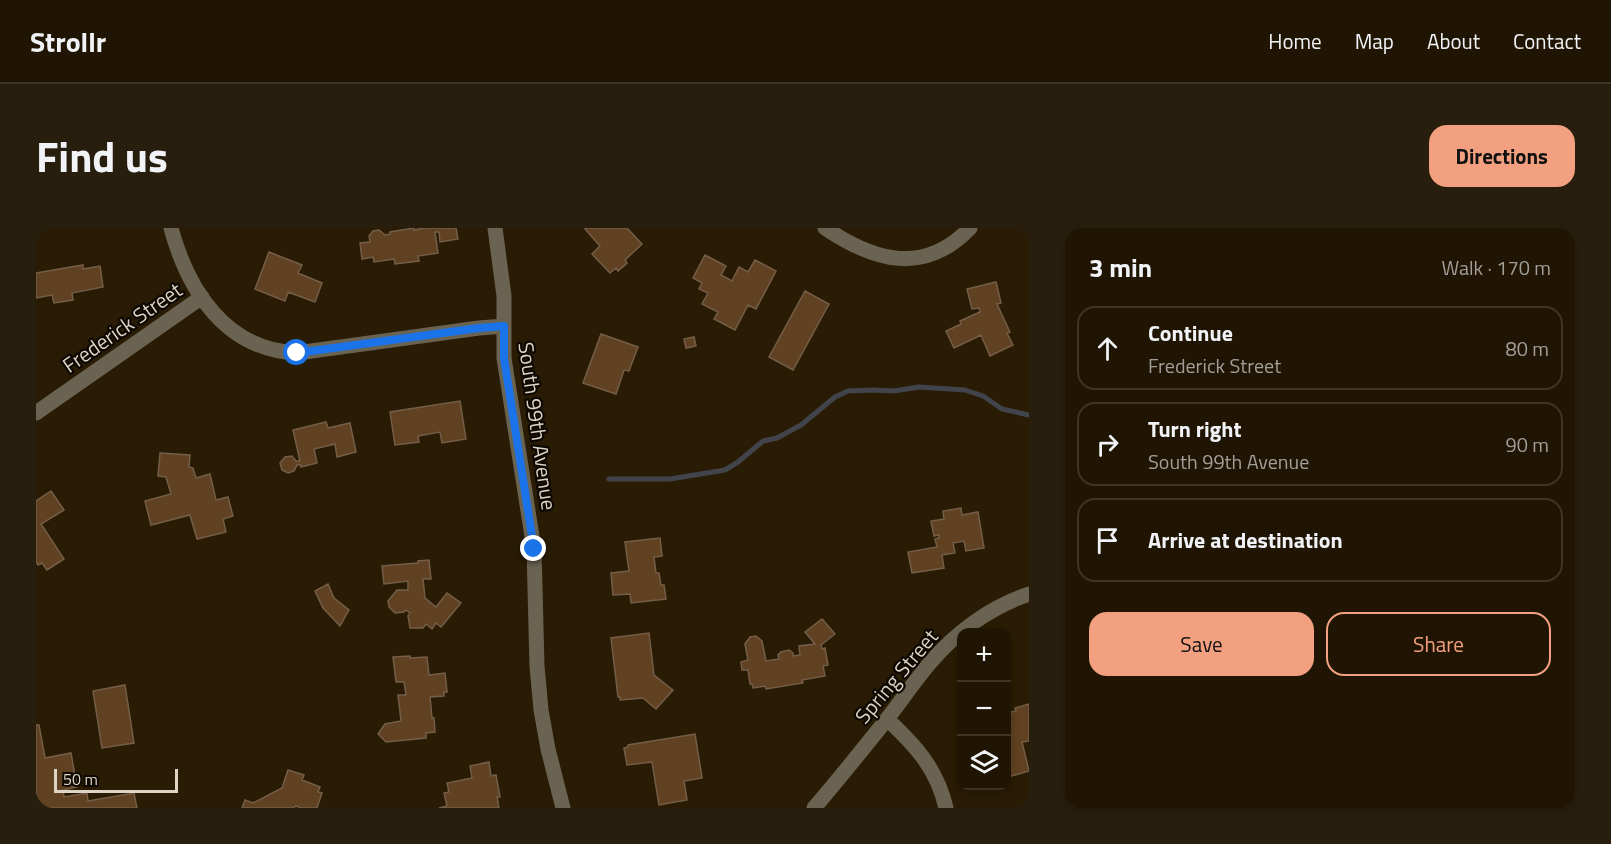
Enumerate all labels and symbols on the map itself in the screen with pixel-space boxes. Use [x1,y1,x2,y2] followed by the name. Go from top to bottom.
[56,273,189,380] street label: Frederick Street
[283,339,309,365] route start
[510,340,566,512] street label: South 99th Avenue
[520,535,546,561] route end
[847,621,946,730] street label: Spring Street
[54,766,178,794] scale bar

